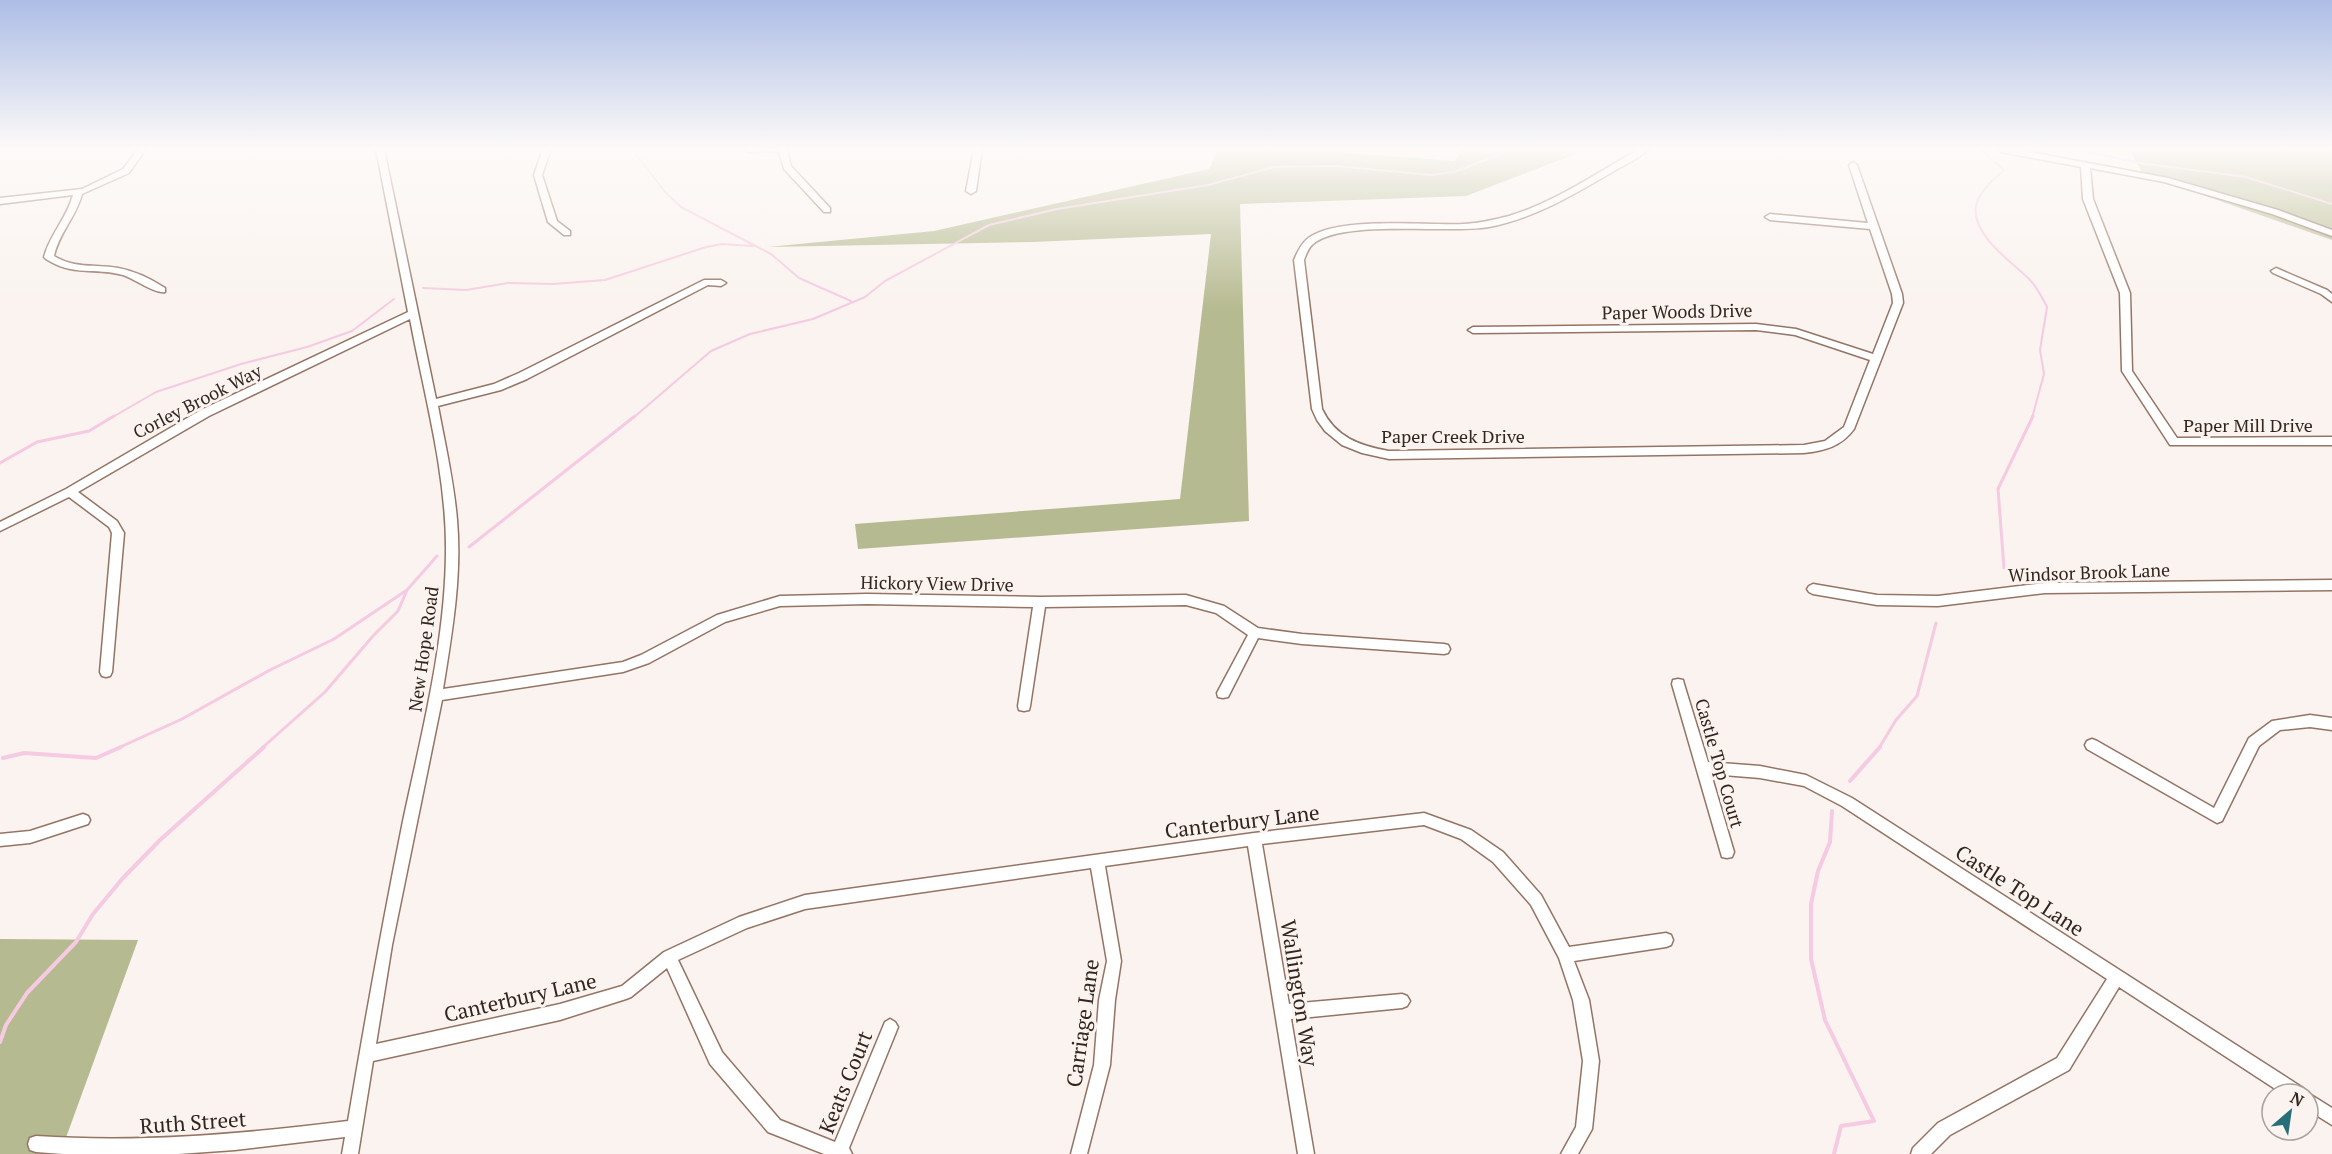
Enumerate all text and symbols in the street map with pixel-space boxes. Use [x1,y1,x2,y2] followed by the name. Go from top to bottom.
[1601,298,1753,324] street label: Paper Woods Drive
[129,358,266,444] street label: Corley Brook Way
[2183,413,2313,437] street label: Paper Mill Drive
[1381,424,1525,448] street label: Paper Creek Drive
[2008,557,2170,587] street label: Windsor Brook Lane
[860,570,1014,596] street label: Hickory View Drive
[402,585,444,713] street label: New Hope Road
[1690,695,1750,831] street label: Castle Top Court
[1163,798,1321,844] street label: Canterbury Lane
[1950,838,2090,942] street label: Castle Top Lane
[1275,918,1325,1069] street label: Wallington Way
[1059,957,1105,1089] street label: Carriage Lane
[441,966,599,1028] street label: Canterbury Lane
[812,1026,878,1137] street label: Keats Court
[2260,1082,2320,1142] north arrow
[2287,1086,2308,1111] text: N
[139,1104,247,1140] street label: Ruth Street

